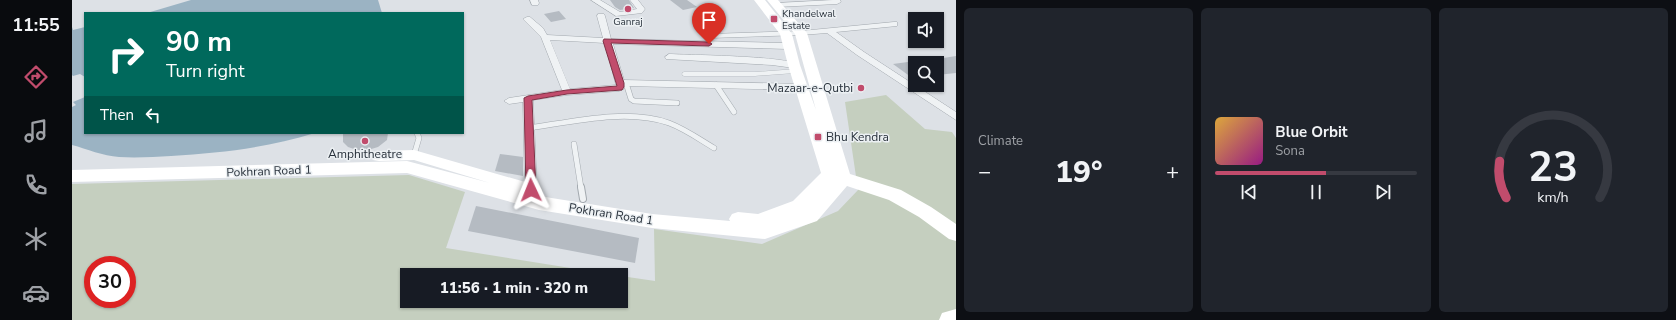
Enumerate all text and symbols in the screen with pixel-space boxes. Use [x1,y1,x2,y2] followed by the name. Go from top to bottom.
[692,3,726,44] pin
[623,4,633,14] marker: Ganraj
[782,7,836,33] place label: Khandelwal Estate
[698,9,720,31] icon: arrive
[908,12,944,92] map controls
[908,12,944,48] button: sound
[12,13,60,37] text: 11:55
[769,14,779,24] marker: Khandelwal Estate
[613,15,643,29] place label: Ganraj
[166,23,232,61] text: 90 m
[100,28,152,80] icon: right
[908,56,944,92] button: search
[166,59,245,83] text: Turn right
[22,63,50,91] icon: directions
[767,80,853,96] place label: Mazaar-e-Qutbi
[856,83,866,93] marker: Mazaar-e-Qutbi
[142,104,164,126] icon: left
[100,105,134,125] text: Then
[22,117,50,145] icon: music
[1275,122,1348,142] text: Blue Orbit
[826,129,889,145] place label: Bhu Kendra
[813,132,823,142] marker: Bhu Kendra
[978,132,1023,150] text: Climate
[360,136,370,146] marker: Amphitheatre
[1528,139,1578,196] text: 23
[1275,142,1305,160] text: Sona
[328,146,402,162] place label: Amphitheatre
[1055,152,1102,193] text: 19°
[978,157,991,187] text: −
[1166,157,1179,187] text: +
[226,162,312,180] street label: Pokhran Road 1
[510,169,552,211] position arrow
[22,171,50,199] icon: phone
[1238,181,1260,203] icon: previous
[1305,181,1327,203] icon: pause
[1372,181,1394,203] icon: next
[1538,188,1569,207] text: km/h
[568,199,654,229] street label: Pokhran Road 1
[22,225,50,253] icon: climate
[84,256,136,308] speed limit sign: 30
[440,278,588,298] text: 11:56 · 1 min · 320 m
[22,279,50,307] icon: car

